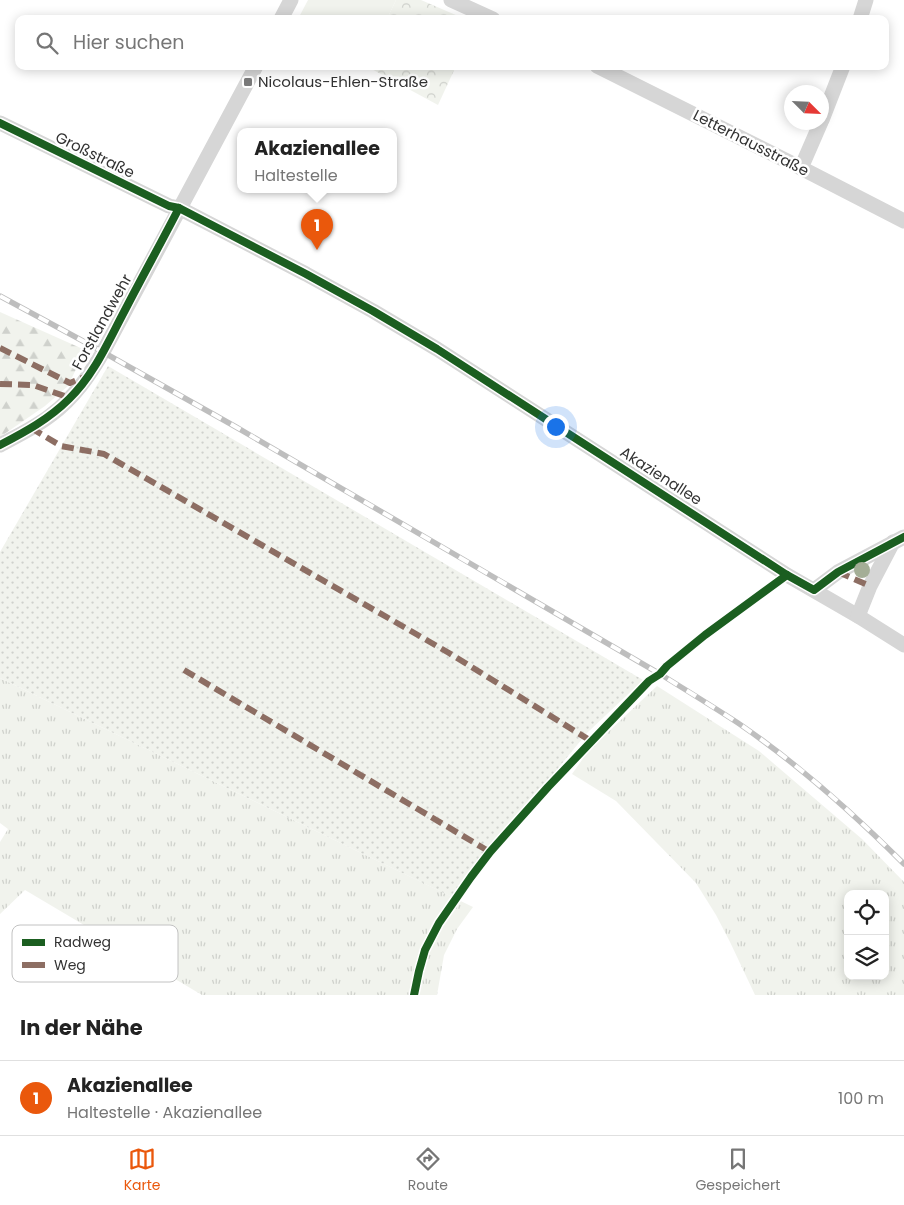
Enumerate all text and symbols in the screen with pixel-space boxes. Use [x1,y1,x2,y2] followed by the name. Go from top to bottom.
[15,15,889,70] search box
[33,29,61,57] icon: search
[73,29,184,56] text: Hier suchen
[258,71,428,92] place label: Nicolaus-Ehlen-Straße
[242,76,254,88] marker: Nicolaus-Ehlen-Straße
[784,85,829,130] north arrow
[690,104,813,181] street label: Letterhausstraße
[52,126,138,183] street label: Großstraße
[237,128,397,193] popup
[254,135,380,162] text: Akazienallee
[254,164,338,187] text: Haltestelle
[301,209,333,250] pin: 1
[67,270,137,373] street label: Forstlandwehr
[543,414,569,440] your location
[616,441,706,510] street label: Akazienallee
[844,890,889,980] map controls
[844,890,889,935] button: locate
[12,925,178,982] legend
[54,932,111,952] text: Radweg
[844,935,889,980] button: layers
[54,955,86,975] text: Weg
[20,1013,143,1042] text: In der Nähe
[67,1072,193,1099] text: Akazienallee
[33,1087,39,1110] text: 1
[838,1087,884,1110] text: 100 m
[67,1101,262,1124] text: Haltestelle · Akazienallee
[124,1145,161,1196] tab: Karte
[408,1145,448,1196] tab: Route
[695,1145,780,1196] tab: Gespeichert

